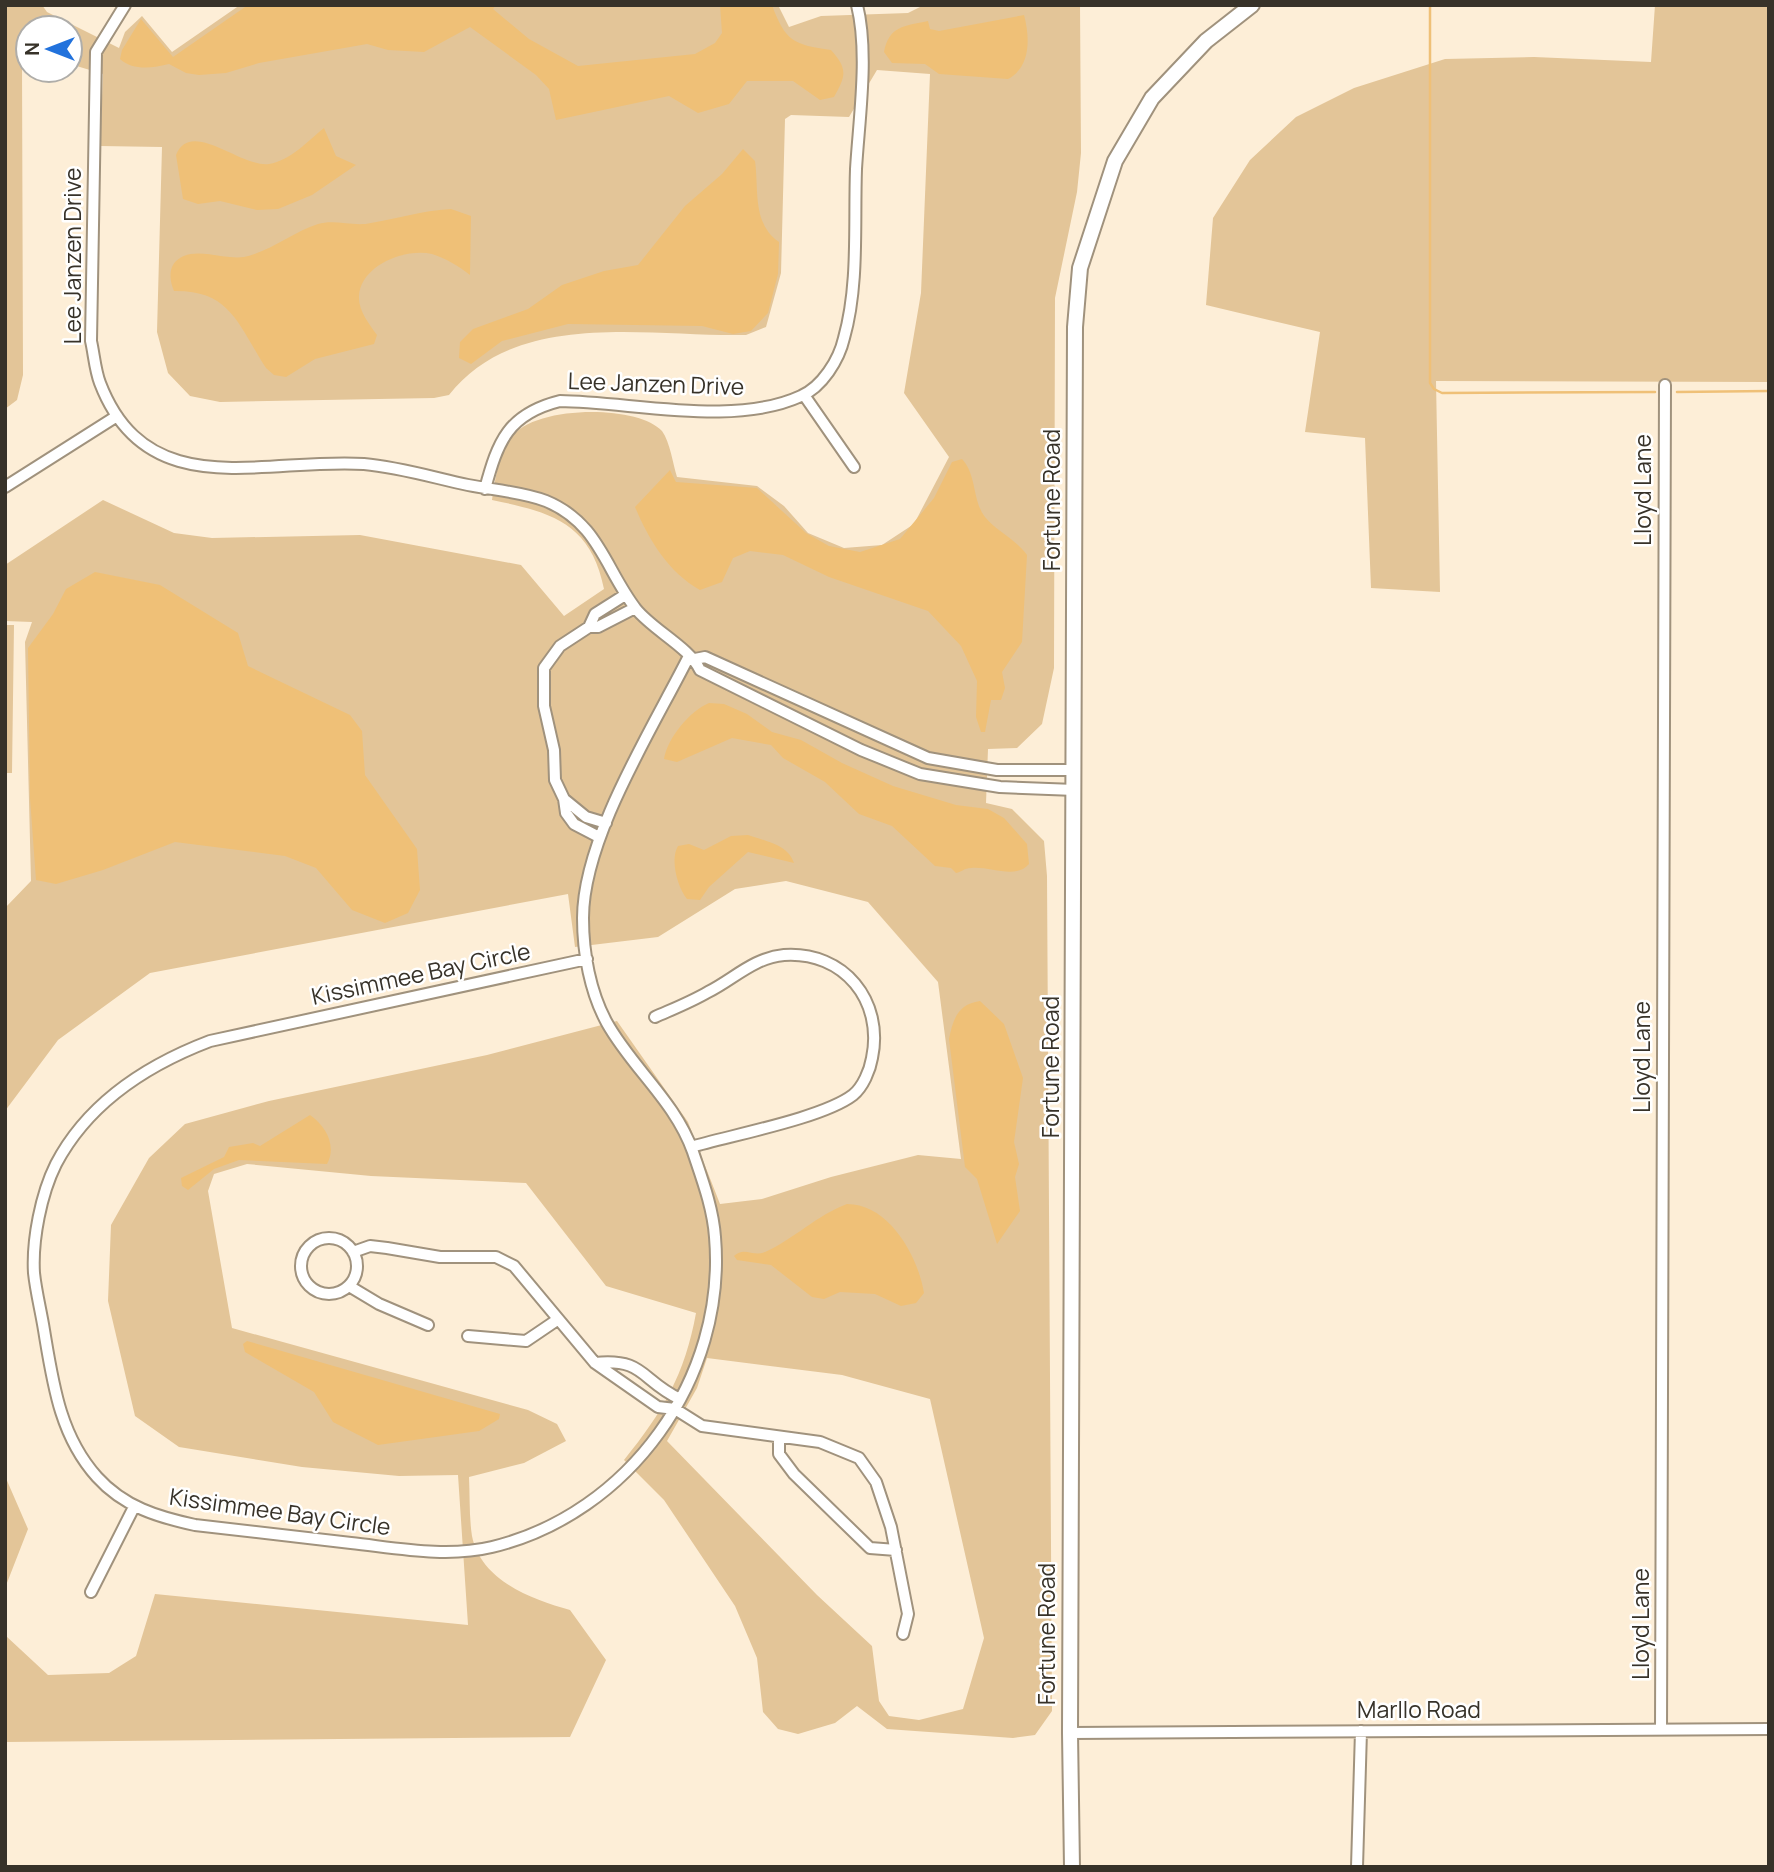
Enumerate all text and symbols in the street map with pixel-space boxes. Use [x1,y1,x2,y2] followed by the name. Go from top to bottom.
[14,14,84,84] north arrow
[19,42,45,56] text: N
[56,168,88,344] street label: Lee Janzen Drive
[567,364,745,402] street label: Lee Janzen Drive
[1035,429,1067,571] street label: Fortune Road
[1626,434,1658,546] street label: Lloyd Lane
[308,934,533,1012] street label: Kissimmee Bay Circle
[1034,996,1066,1138] street label: Fortune Road
[1625,1001,1657,1113] street label: Lloyd Lane
[168,1480,393,1542] street label: Kissimmee Bay Circle
[1030,1563,1062,1705] street label: Fortune Road
[1624,1568,1656,1680] street label: Lloyd Lane
[1357,1693,1481,1725] street label: Marllo Road

